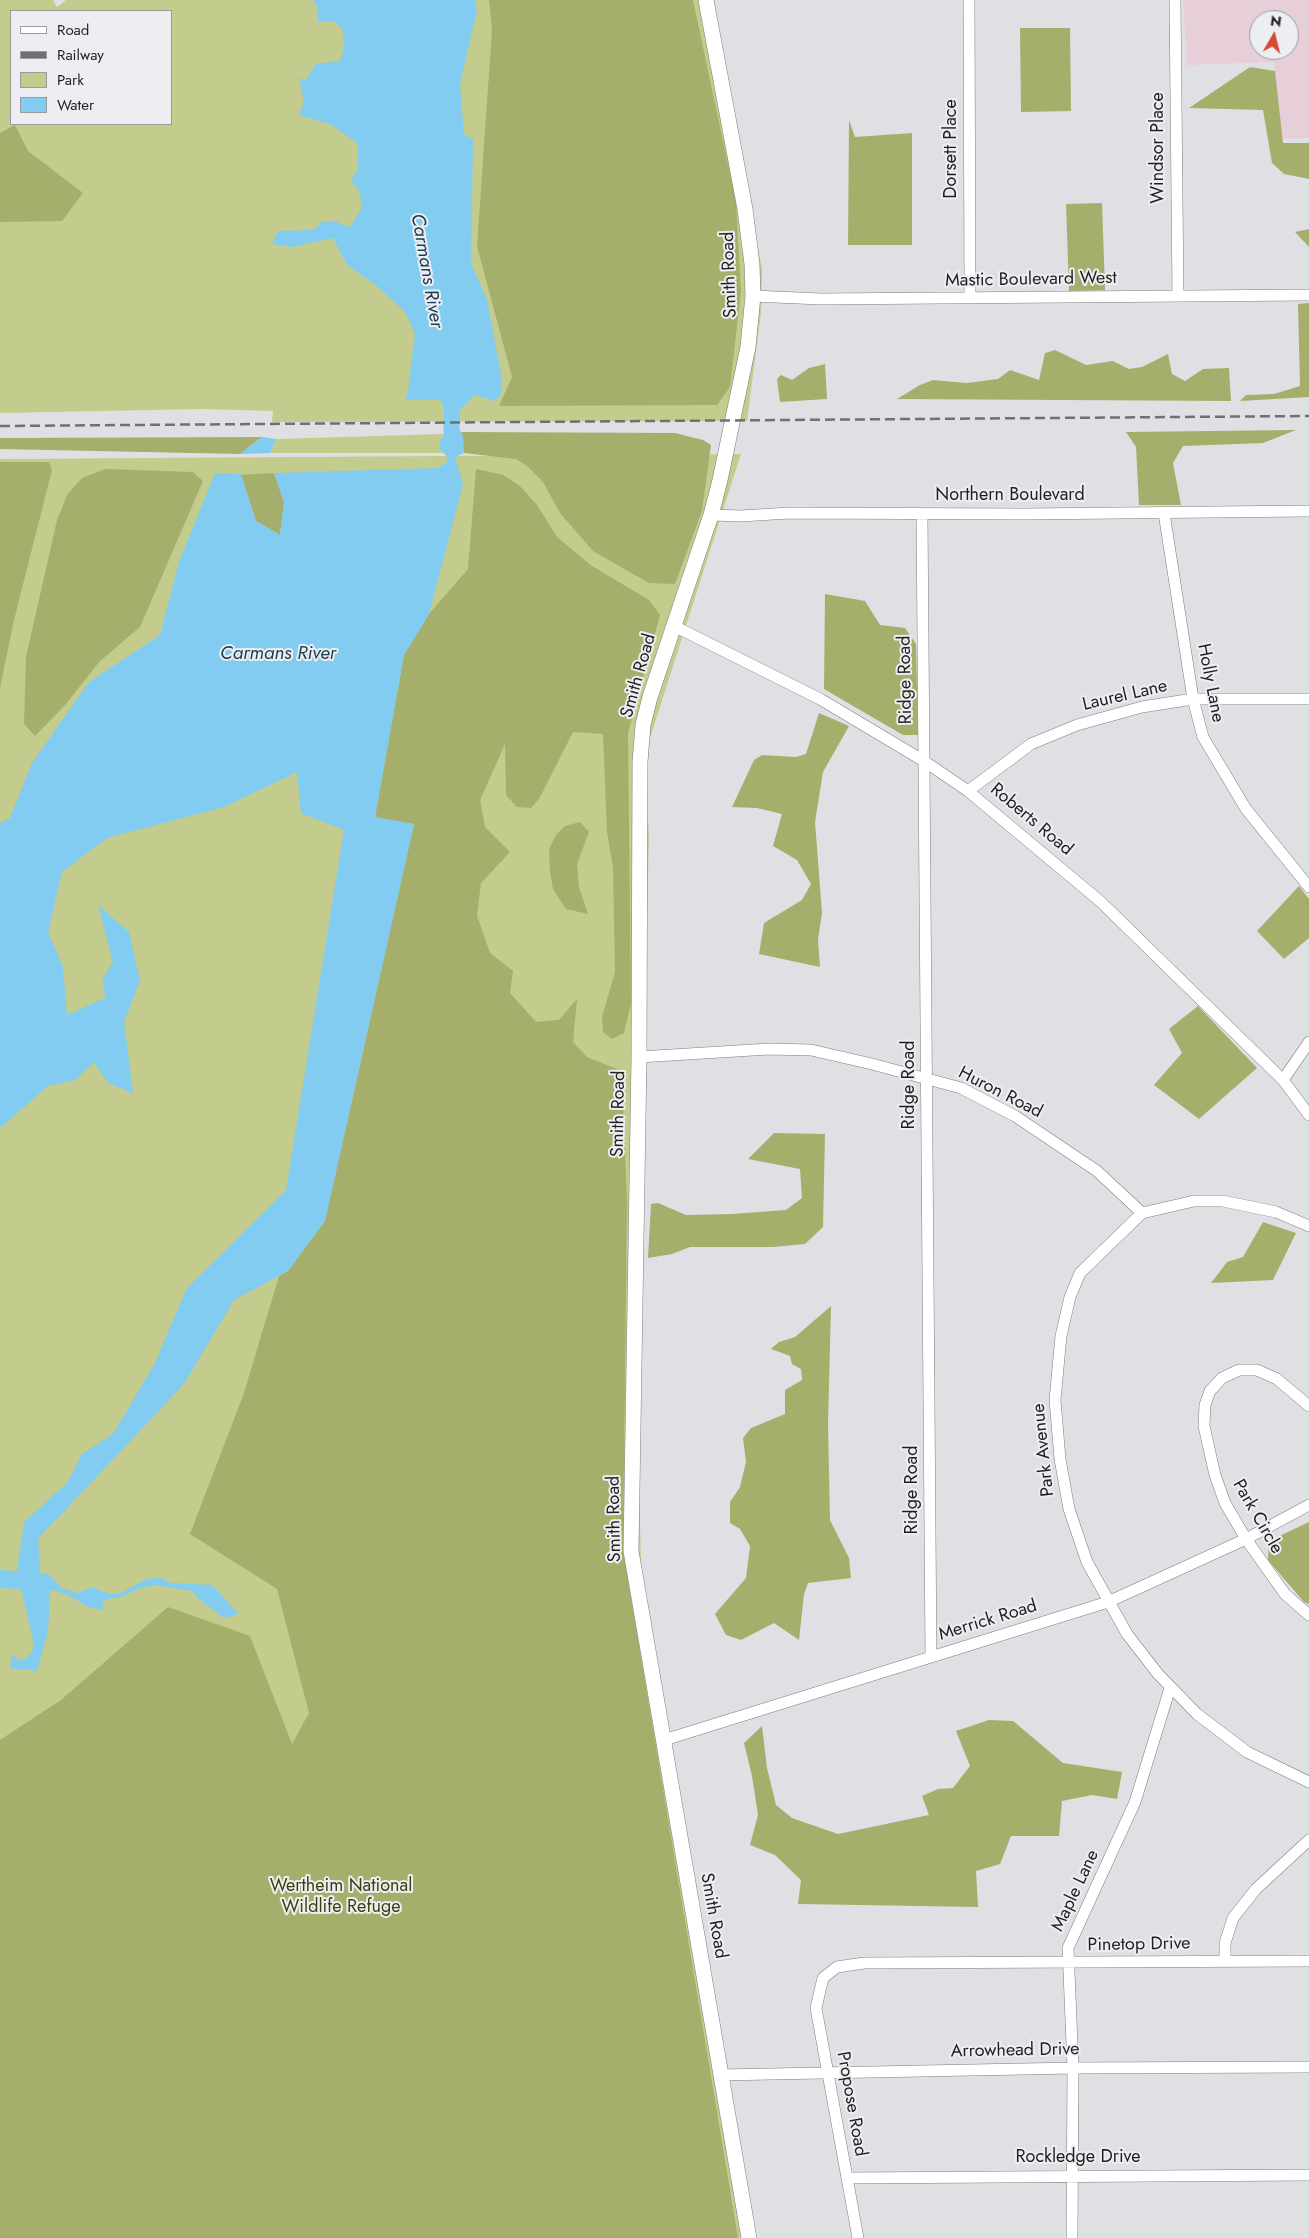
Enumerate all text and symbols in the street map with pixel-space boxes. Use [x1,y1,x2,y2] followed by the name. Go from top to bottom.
[10,10,172,125] legend
[1249,10,1299,60] north arrow
[1269,10,1283,32] text: N
[57,19,89,41] text: Road
[57,44,104,66] text: Railway
[57,69,84,91] text: Park
[1148,92,1170,204] street label: Windsor Place
[57,94,94,116] text: Water
[941,99,963,199] street label: Dorsett Place
[405,212,447,330] water label: Carmans River
[718,231,742,319] street label: Smith Road
[945,268,1117,292] street label: Mastic Boulevard West
[935,485,1085,507] street label: Northern Boulevard
[617,631,661,721] street label: Smith Road
[894,635,918,725] street label: Ridge Road
[1192,642,1228,724] street label: Holly Lane
[220,643,336,665] water label: Carmans River
[1080,676,1170,716] street label: Laurel Lane
[985,779,1077,861] street label: Roberts Road
[899,1041,921,1129] street label: Ridge Road
[954,1063,1046,1123] street label: Huron Road
[607,1071,631,1157] street label: Smith Road
[1028,1402,1060,1498] street label: Park Avenue
[902,1446,924,1534] street label: Ridge Road
[603,1476,627,1562] street label: Smith Road
[1227,1476,1287,1558] street label: Park Circle
[936,1596,1040,1646] street label: Merrick Road
[1048,1847,1104,1935] street label: Maple Lane
[695,1871,731,1961] street label: Smith Road
[270,1876,412,1918] park label: Wertheim National Wildlife Refuge
[1087,1933,1191,1957] street label: Pinetop Drive
[950,2039,1080,2063] street label: Arrowhead Drive
[831,2050,871,2158] street label: Propose Road
[1015,2147,1141,2169] street label: Rockledge Drive

